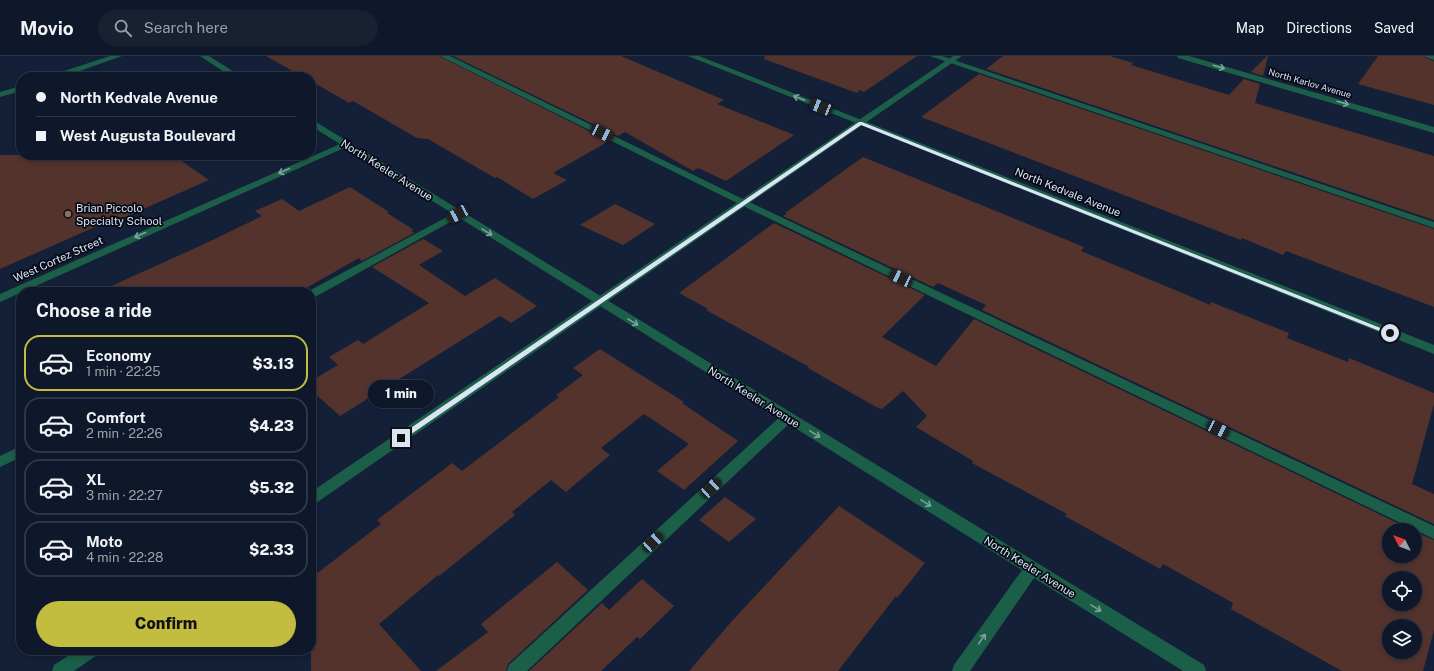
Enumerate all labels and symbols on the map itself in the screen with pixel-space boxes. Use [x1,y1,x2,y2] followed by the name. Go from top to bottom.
[1212,64,1225,71] one-way arrow
[1267,66,1353,100] street label: North Karlov Avenue
[794,94,806,102] one-way arrow
[808,97,834,117] car
[1337,100,1350,107] one-way arrow
[589,122,615,144] car
[339,137,435,203] street label: North Keeler Avenue
[1013,165,1123,219] street label: North Kedvale Avenue
[279,168,291,175] one-way arrow
[76,202,162,227] place label: Brian Piccolo Specialty School
[445,203,471,225] car
[63,209,73,219] marker: Brian Piccolo Specialty School
[481,228,493,236] one-way arrow
[134,232,146,239] one-way arrow
[11,234,105,284] street label: West Cortez Street
[888,267,914,289] car
[627,318,639,326] one-way arrow
[1381,324,1399,342] route start
[706,364,802,430] street label: North Keeler Avenue
[368,380,434,408] callout: 1 min
[1205,418,1231,440] car
[392,429,410,447] route end
[809,431,821,439] one-way arrow
[698,475,724,501] car
[920,499,932,507] one-way arrow
[1382,523,1422,563] north arrow
[640,529,666,555] car
[982,534,1078,600] street label: North Keeler Avenue
[1090,604,1101,612] one-way arrow
[978,634,986,645] one-way arrow

